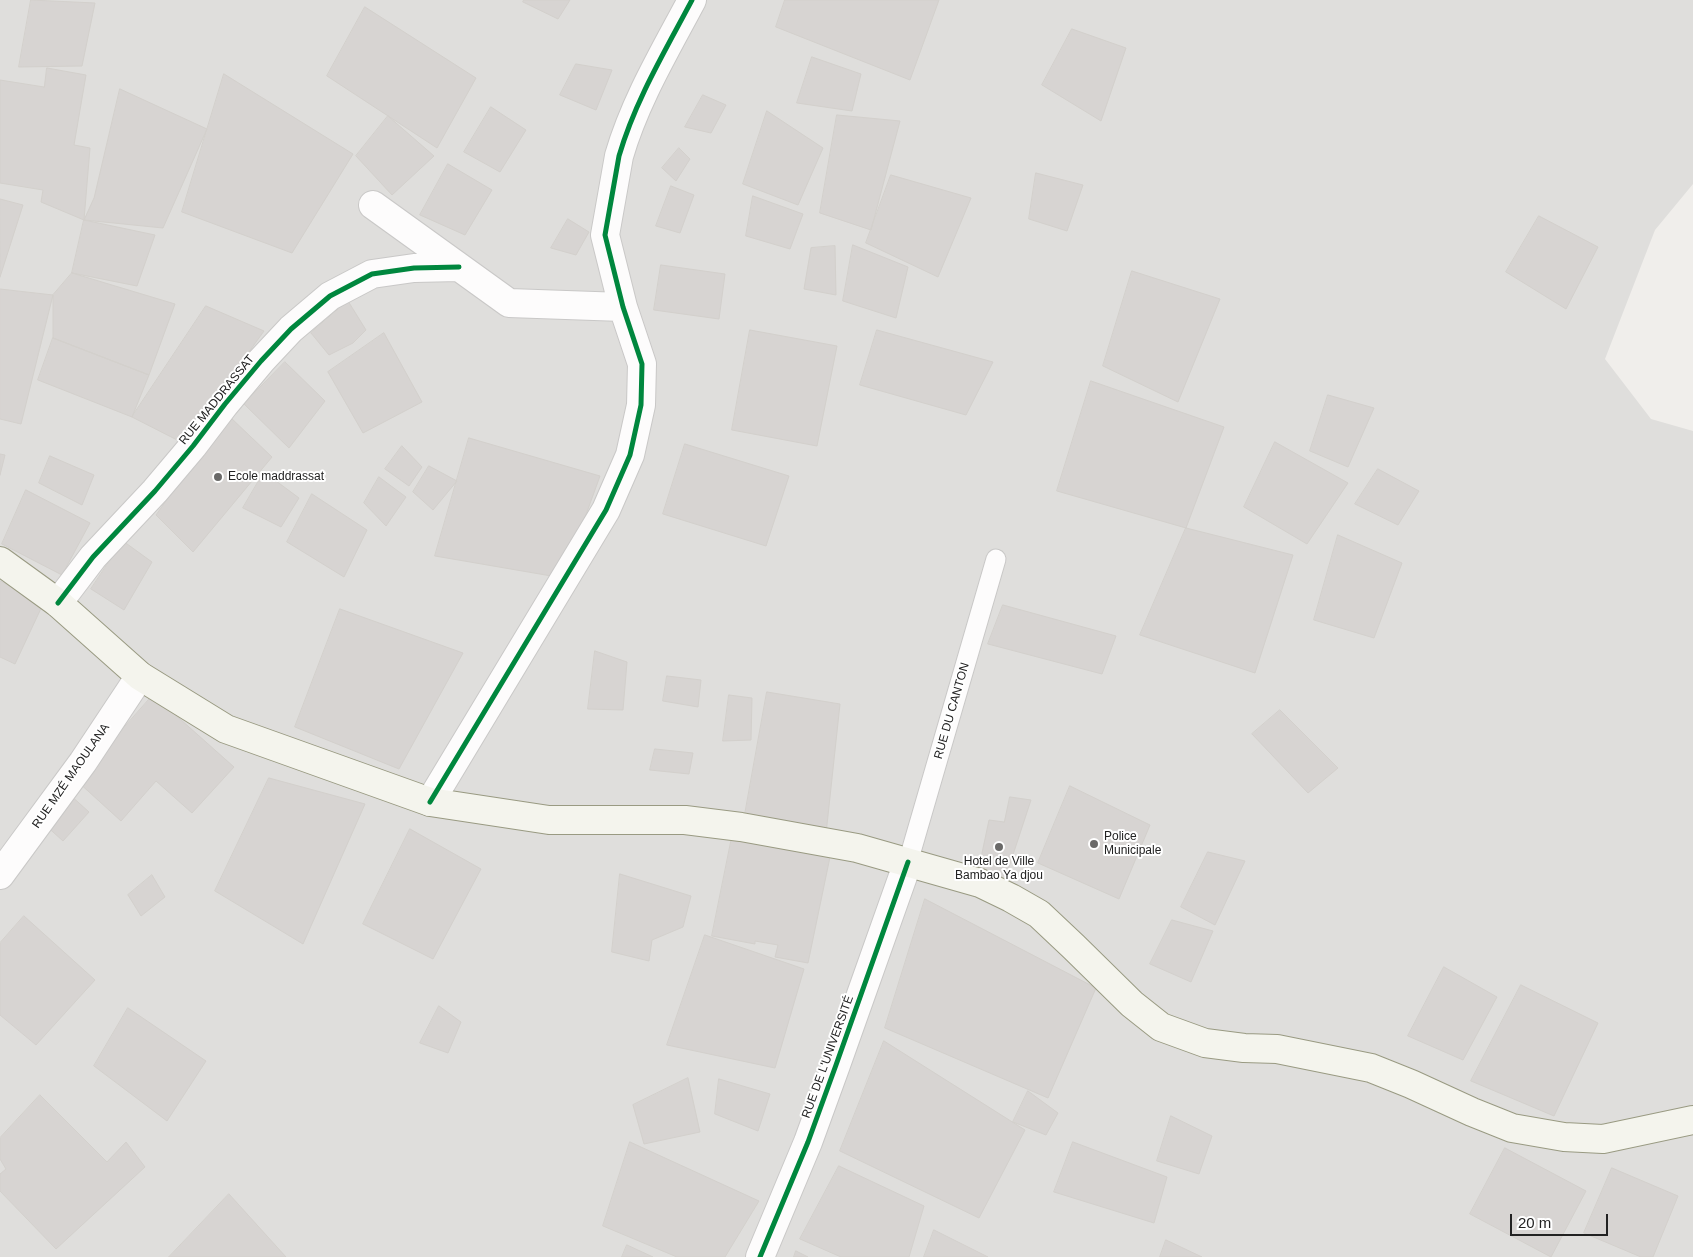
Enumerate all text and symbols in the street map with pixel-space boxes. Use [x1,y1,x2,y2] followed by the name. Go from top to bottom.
[176,352,258,448] street label: RUE MADDRASSAT
[228,470,324,484] place label: Ecole maddrassat
[212,471,224,483] marker: Ecole maddrassat
[931,661,973,761] street label: RUE DU CANTON
[29,721,113,831] street label: RUE MZÉ MAOULANA
[1104,830,1161,858] place label: Police Municipale
[1088,838,1100,850] marker: Police Municipale
[993,841,1005,853] marker: Hotel de Ville Bambao Ya djou
[955,855,1043,883] place label: Hotel de Ville Bambao Ya djou
[799,994,857,1120] street label: RUE DE L'UNIVERSITÉ
[1513,1204,1610,1236] scale bar
[1518,1214,1551,1231] text: 20 m

